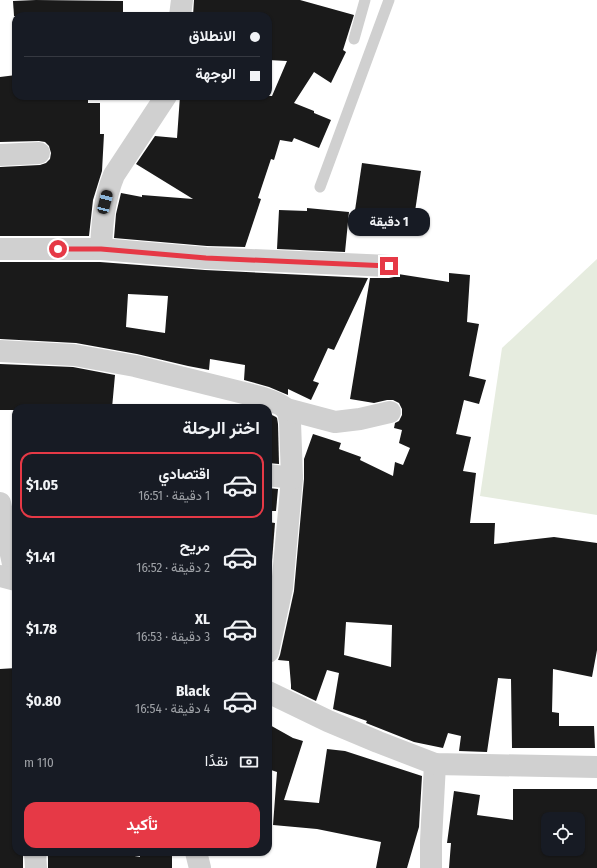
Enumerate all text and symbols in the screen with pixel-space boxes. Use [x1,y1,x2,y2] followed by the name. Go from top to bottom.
[189,27,236,45] text: الانطلاق
[195,65,236,83] text: الوجهة
[96,189,114,215] car
[348,208,430,236] callout: 1 دقيقة
[370,214,408,229] text: 1 دقيقة
[49,240,67,258] route start
[380,257,398,275] route end
[182,417,260,439] text: اختر الرحلة
[158,465,210,483] text: اقتصادي
[222,467,258,503] icon: car
[26,476,58,494] text: $1.05
[138,488,210,503] text: 1 دقيقة · 16:51
[180,537,210,555] text: مريح
[222,539,258,575] icon: car
[26,548,55,566] text: $1.41
[136,560,210,575] text: 2 دقيقة · 16:52
[195,610,210,628] text: XL
[222,611,258,647] icon: car
[26,620,57,638] text: $1.78
[136,629,210,644] text: 3 دقيقة · 16:53
[176,682,210,700] text: Black
[222,683,258,719] icon: car
[26,692,61,710] text: $0.80
[135,701,210,716] text: 4 دقيقة · 16:54
[238,751,260,773] icon: cash
[205,752,228,770] text: نقدًا
[24,755,54,770] text: 110 m
[24,802,260,848] button: تأكيد
[541,812,585,856] map controls
[541,812,585,856] button: locate

